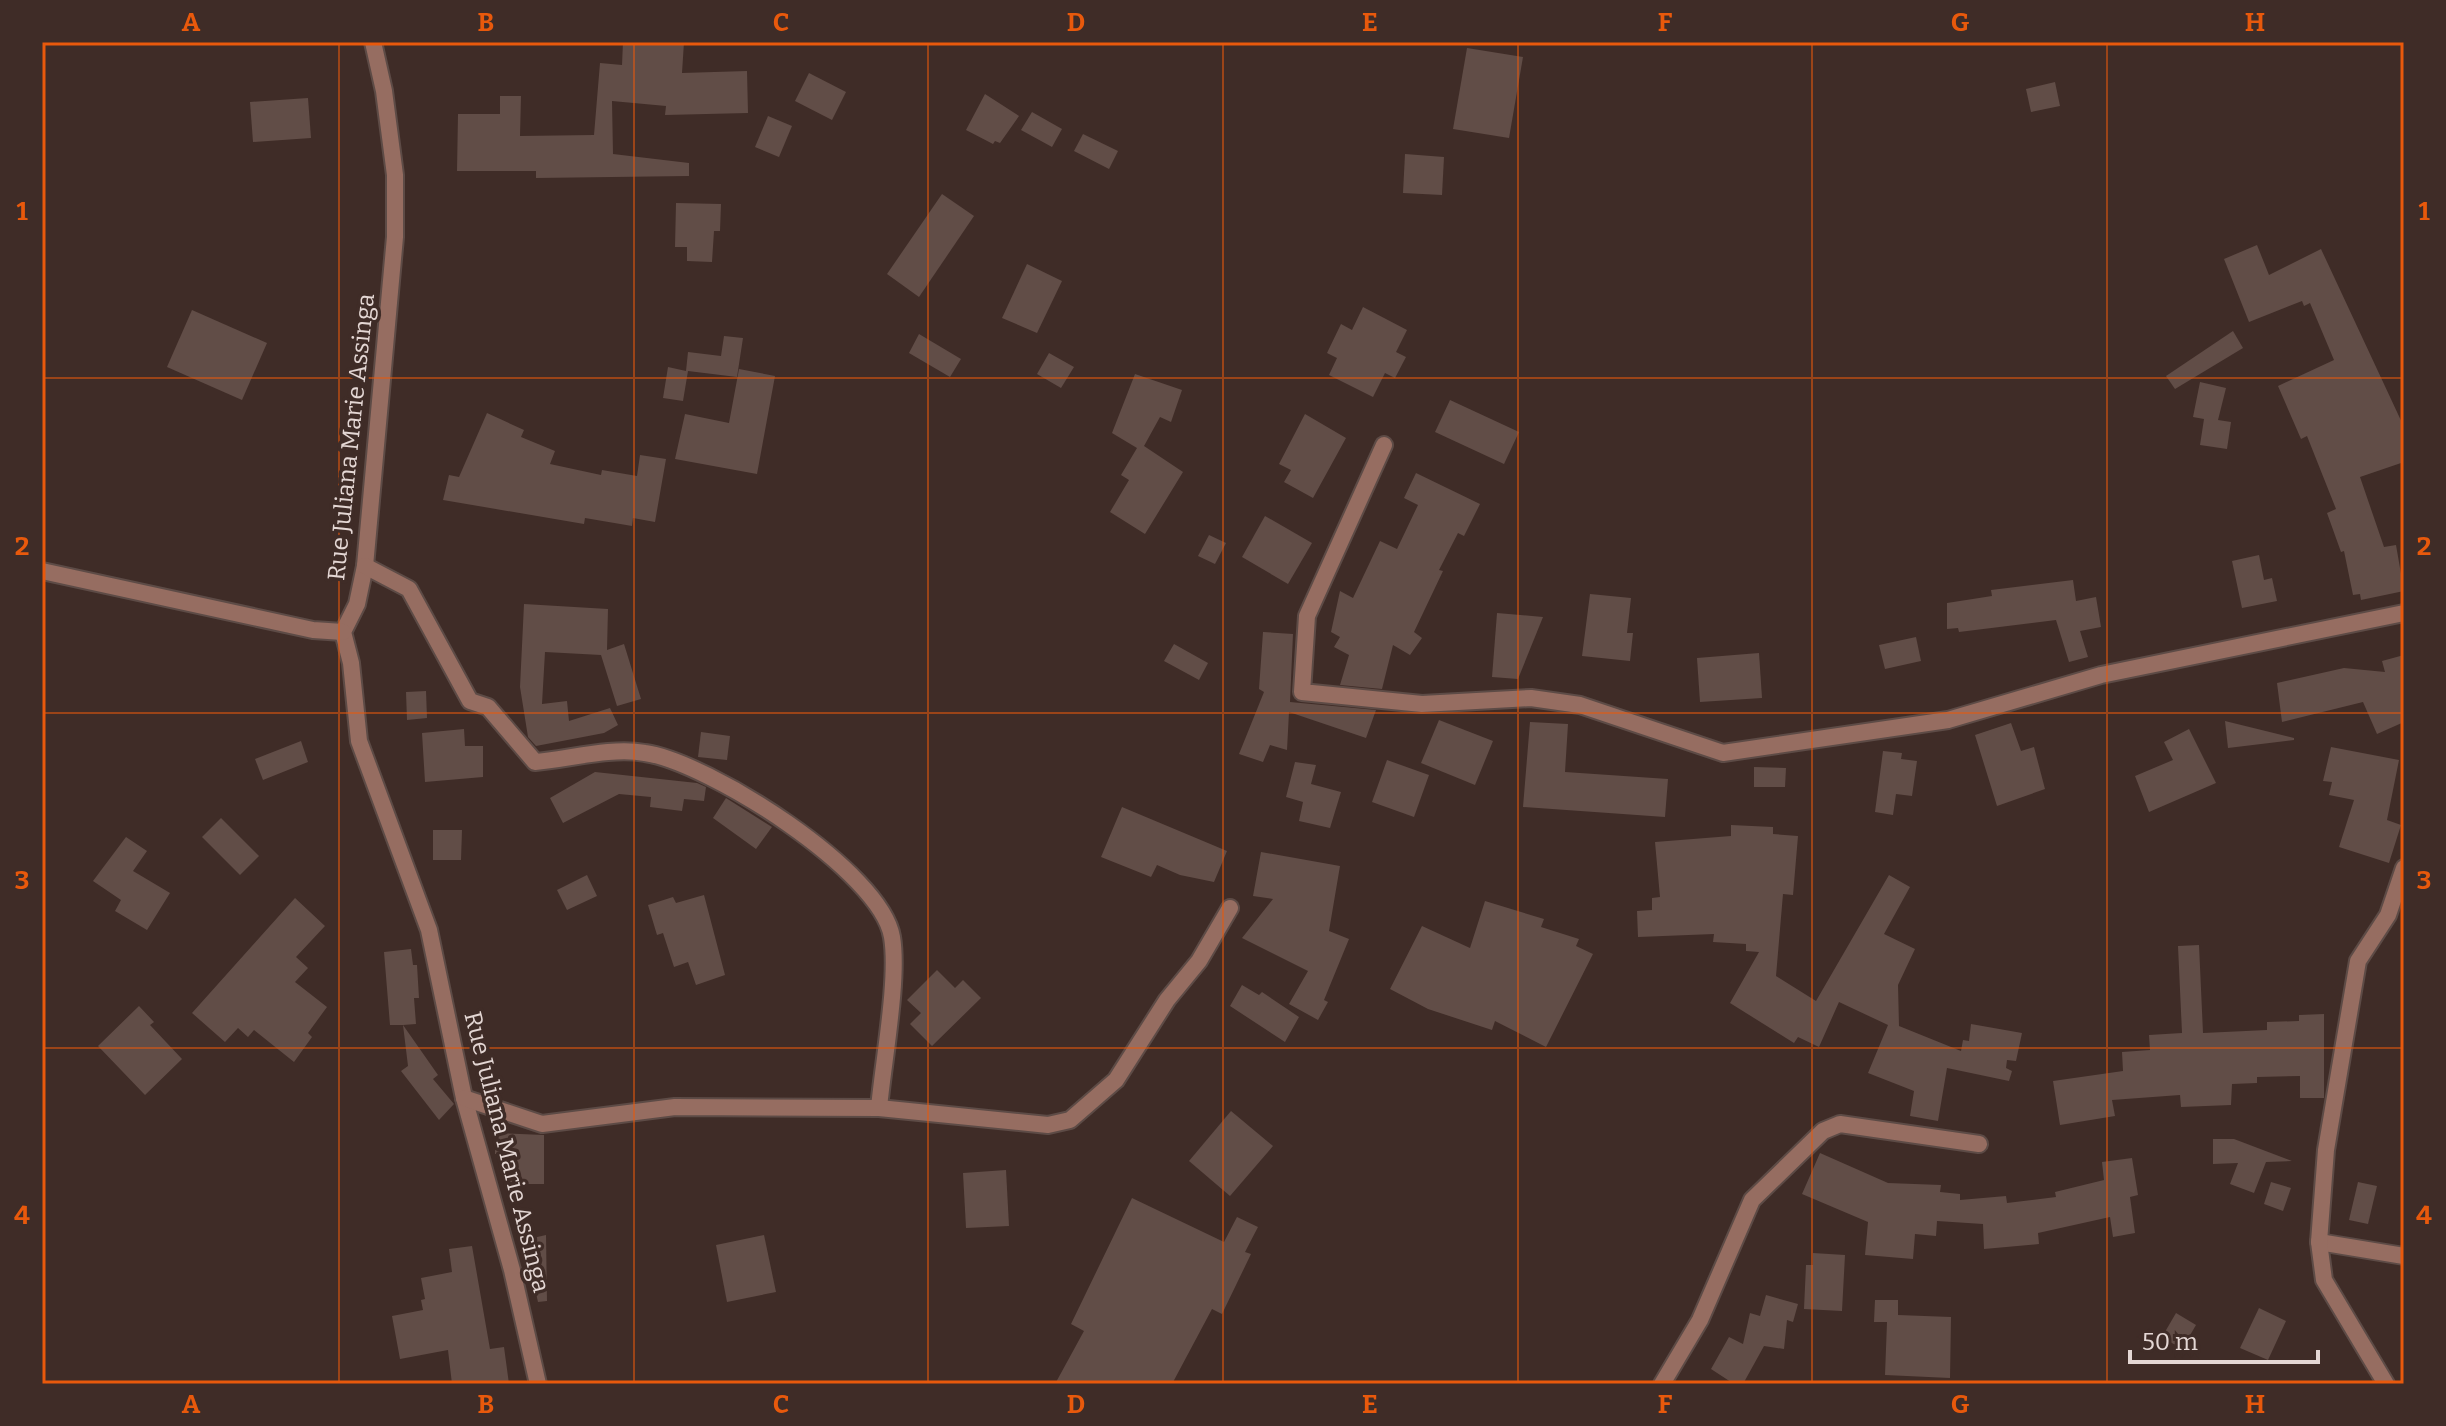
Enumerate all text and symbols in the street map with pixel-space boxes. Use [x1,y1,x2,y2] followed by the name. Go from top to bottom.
[182,7,201,38] text: A
[478,7,494,38] text: B
[773,7,789,38] text: C
[1067,7,1085,38] text: D
[1362,7,1378,38] text: E
[1658,7,1673,38] text: F
[1951,7,1970,38] text: G
[2245,7,2265,38] text: H
[16,196,28,227] text: 1
[2418,196,2430,227] text: 1
[322,292,380,582] street label: Rue Juliana Marie Assinga
[15,531,29,562] text: 2
[2417,531,2431,562] text: 2
[15,865,29,896] text: 3
[2417,865,2431,896] text: 3
[459,1009,555,1295] street label: Rue Juliana Marie Assinga
[14,1200,30,1231] text: 4
[2416,1200,2432,1231] text: 4
[2130,1314,2318,1364] scale bar
[2142,1328,2198,1356] text: 50 m
[182,1389,201,1420] text: A
[478,1389,494,1420] text: B
[773,1389,789,1420] text: C
[1067,1389,1085,1420] text: D
[1362,1389,1378,1420] text: E
[1658,1389,1673,1420] text: F
[1951,1389,1970,1420] text: G
[2245,1389,2265,1420] text: H

